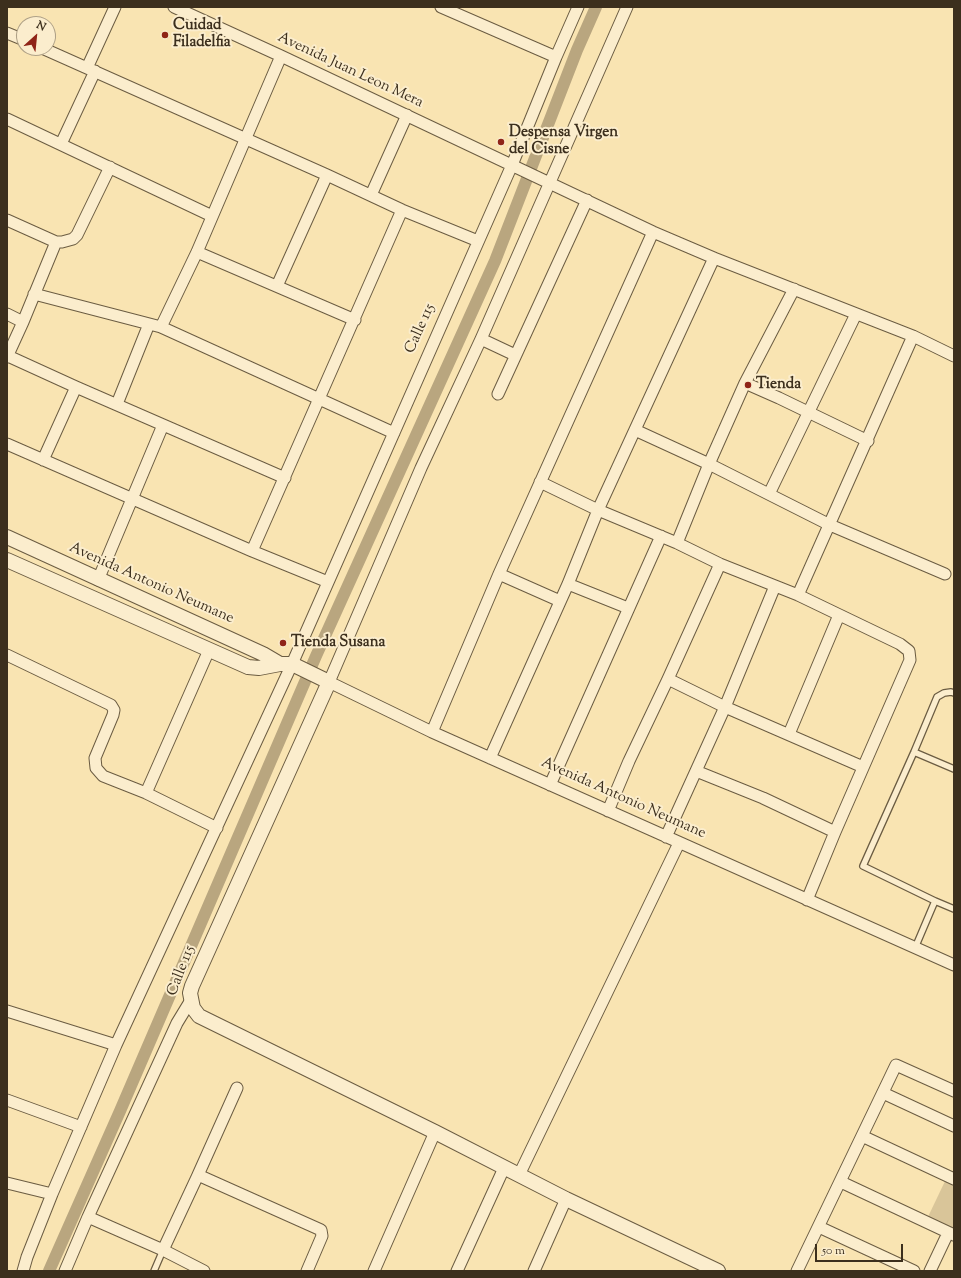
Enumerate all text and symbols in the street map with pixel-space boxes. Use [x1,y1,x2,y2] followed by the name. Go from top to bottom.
[16,16,56,56] north arrow
[33,17,49,35] text: N
[173,17,231,52] place label: Cuidad Filadelfia
[274,29,426,113] street label: Avenida Juan Leon Mera
[160,30,170,40] marker: Cuidad Filadelfia
[509,124,618,159] place label: Despensa Virgen del Cisne
[496,137,506,147] marker: Despensa Virgen del Cisne
[402,301,440,357] street label: Calle 115
[756,376,801,394] place label: Tienda
[743,380,753,390] marker: Tienda
[66,539,236,629] street label: Avenida Antonio Neumane
[291,634,385,652] place label: Tienda Susana
[278,638,288,648] marker: Tienda Susana
[538,754,708,844] street label: Avenida Antonio Neumane
[164,943,200,999] street label: Calle 115
[817,1236,905,1262] scale bar
[822,1242,845,1260] text: 50 m

